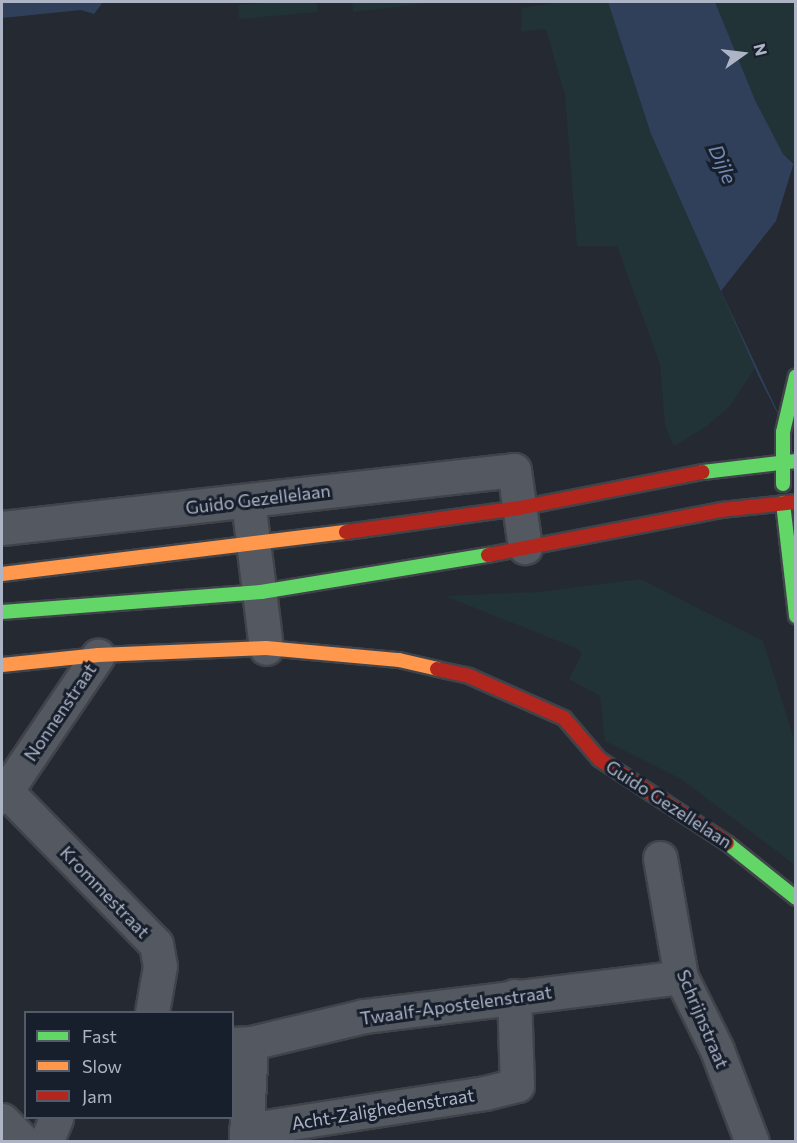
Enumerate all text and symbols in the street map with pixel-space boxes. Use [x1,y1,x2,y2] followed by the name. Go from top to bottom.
[713,24,773,84] north arrow
[750,41,772,58] text: N
[704,141,742,187] water label: Dijle
[184,479,332,519] street label: Guido Gezellelaan
[19,659,101,765] street label: Nonnenstraat
[602,755,736,853] street label: Guido Gezellelaan
[56,842,154,942] street label: Krommestraat
[672,966,734,1072] street label: Schrijnstraat
[359,981,553,1029] street label: Twaalf-Apostelenstraat
[24,1011,234,1119] legend
[82,1025,117,1047] text: Fast
[82,1055,122,1077] text: Slow
[290,1084,476,1134] street label: Acht-Zalighedenstraat
[82,1085,112,1107] text: Jam

